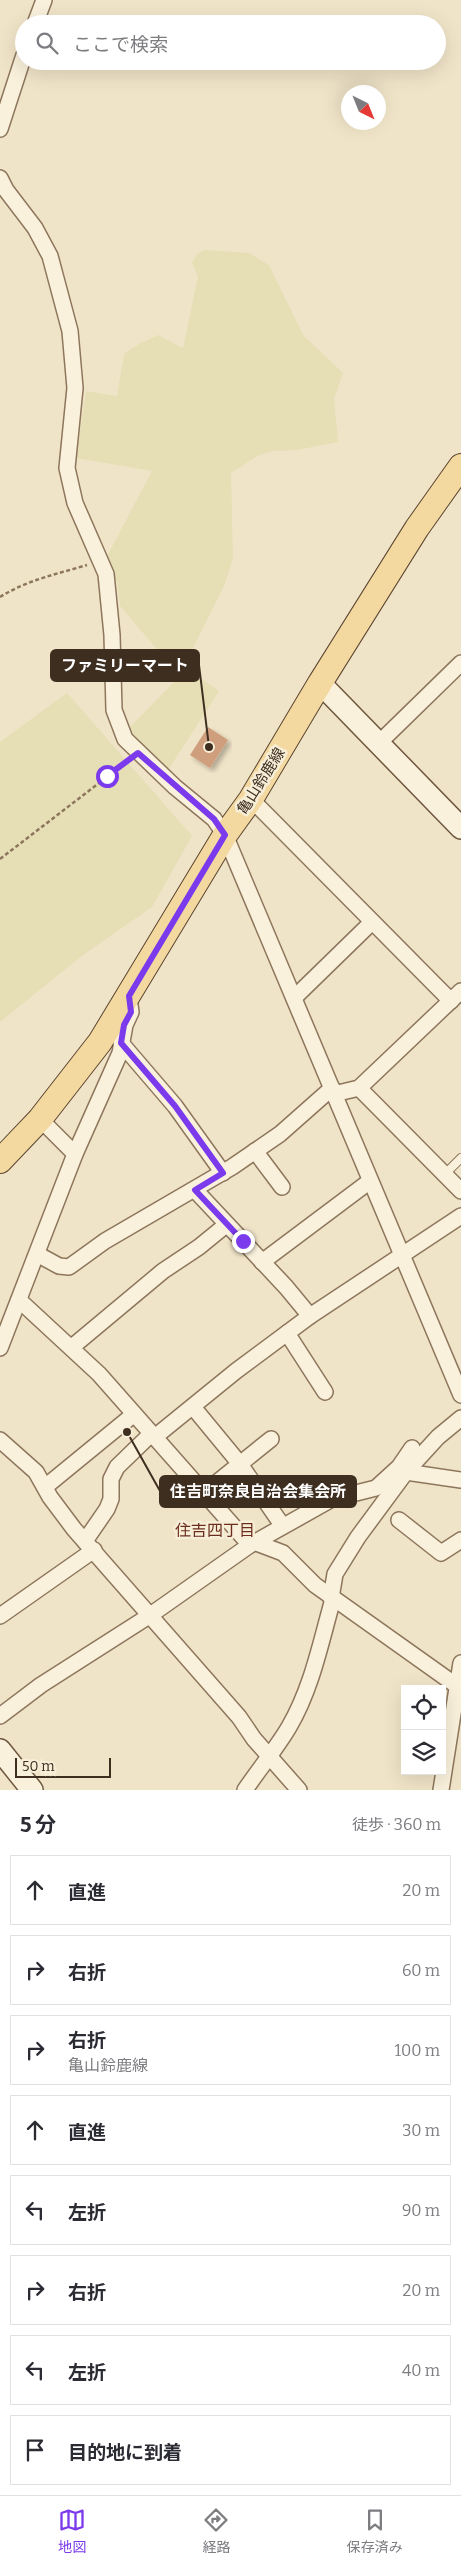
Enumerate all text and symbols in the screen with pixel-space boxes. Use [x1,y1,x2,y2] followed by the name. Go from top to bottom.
[15,15,446,70] search box
[33,29,61,57] icon: search
[73,33,168,56] text: ここで検索
[341,85,386,130] north arrow
[51,650,199,681] callout: ファミリーマート
[61,656,189,675] text: ファミリーマート
[233,744,289,818] street label: 亀山鈴鹿線
[96,765,119,788] route start
[232,1230,255,1253] route end
[160,1476,356,1507] callout: 住吉町奈良自治会集会所
[169,1482,346,1501] text: 住吉町奈良自治会集会所
[175,1521,255,1540] district label: 住吉四丁目
[401,1685,446,1775] map controls
[401,1685,446,1730] button: locate
[401,1730,446,1775] button: layers
[15,1755,111,1778] scale bar
[22,1758,55,1775] text: 50 m
[20,1812,56,1838] text: 5 分
[352,1815,441,1834] text: 徒歩 · 360 m
[21,1876,49,1904] icon: ahead
[68,1881,106,1904] text: 直進
[403,1881,440,1900] text: 20 m
[21,1956,49,1984] icon: right
[68,1961,106,1984] text: 右折
[402,1961,440,1980] text: 60 m
[68,2029,106,2052] text: 右折
[21,2036,49,2064] icon: right
[395,2041,440,2060] text: 100 m
[68,2056,148,2075] text: 亀山鈴鹿線
[21,2116,49,2144] icon: ahead
[68,2121,106,2144] text: 直進
[402,2121,440,2140] text: 30 m
[21,2196,49,2224] icon: left
[68,2201,106,2224] text: 左折
[402,2201,440,2220] text: 90 m
[21,2276,49,2304] icon: right
[68,2281,106,2304] text: 右折
[403,2281,440,2300] text: 20 m
[21,2356,49,2384] icon: left
[68,2361,106,2384] text: 左折
[402,2361,440,2380] text: 40 m
[21,2436,49,2464] icon: arrive
[68,2441,182,2464] text: 目的地に到着
[58,2506,86,2556] tab: 地図
[202,2506,230,2556] tab: 経路
[347,2506,403,2556] tab: 保存済み

